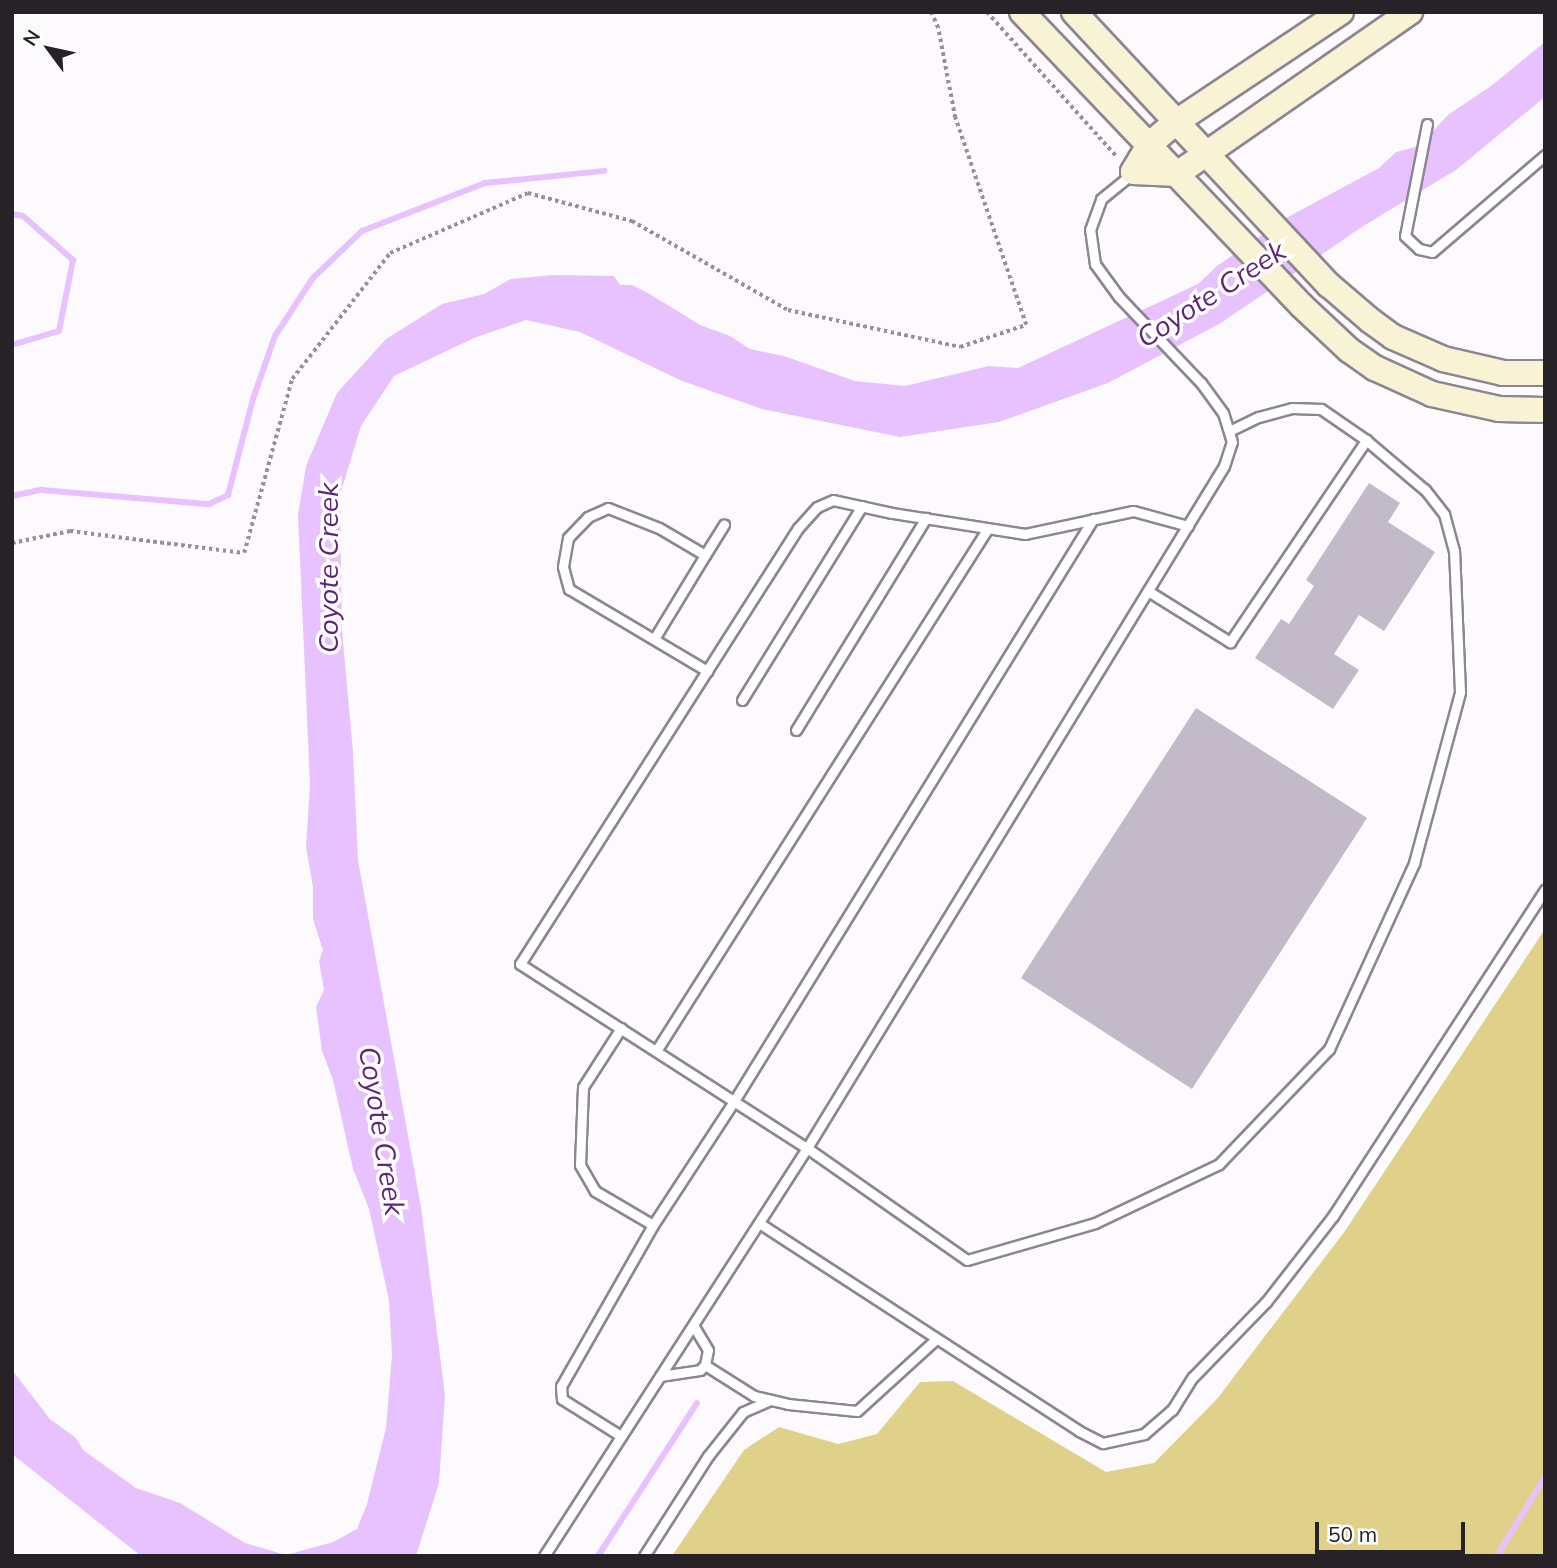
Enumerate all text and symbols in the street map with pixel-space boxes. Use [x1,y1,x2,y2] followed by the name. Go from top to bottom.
[14,14,84,84] north arrow
[17,25,45,50] text: N
[1130,233,1292,355] water label: Coyote Creek
[311,483,345,653] water label: Coyote Creek
[352,1044,412,1218] water label: Coyote Creek
[1319,1508,1470,1552] scale bar
[1328,1521,1377,1547] text: 50 m

